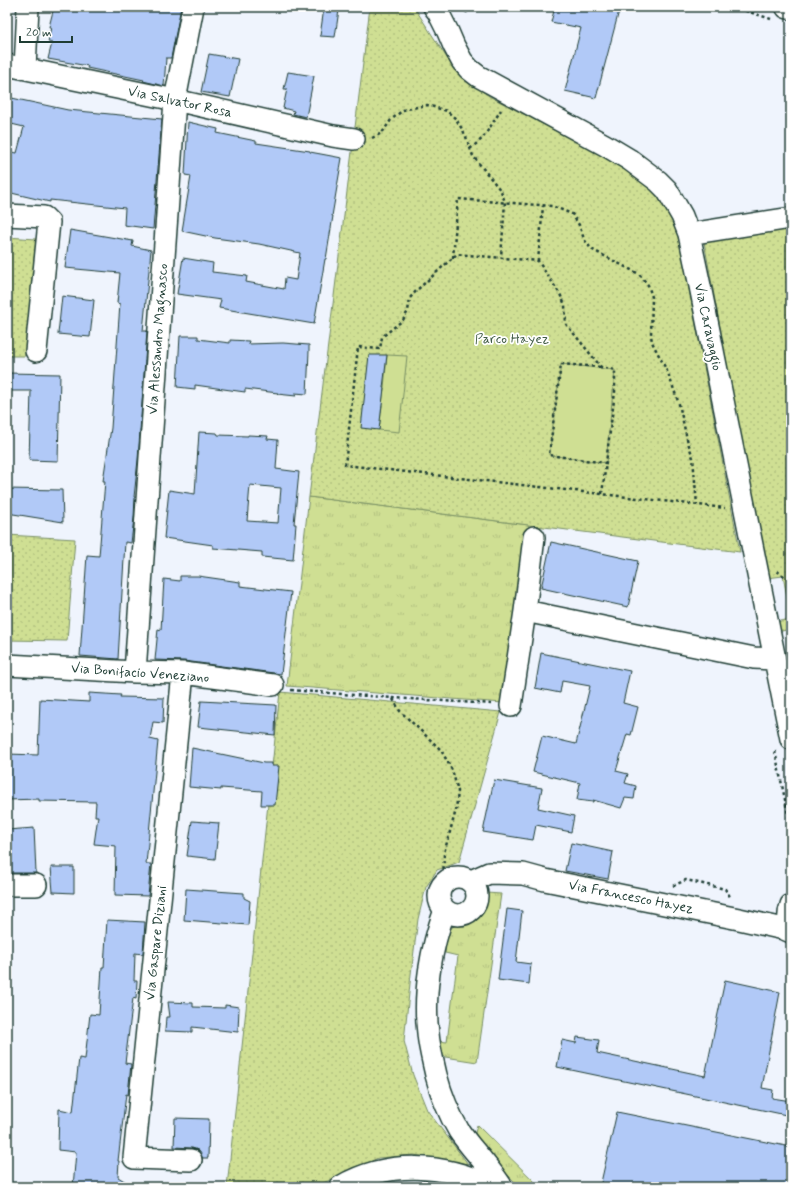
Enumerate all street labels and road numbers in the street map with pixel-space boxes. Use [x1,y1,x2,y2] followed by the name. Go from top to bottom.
[126,82,234,122] street label: Via Salvator Rosa
[144,263,174,415] street label: Via Alessandro Magnasco
[688,282,726,373] street label: Via Caravaggio
[70,659,210,687] street label: Via Bonifacio Veneziano
[567,876,695,918] street label: Via Francesco Hayez
[141,885,171,1001] street label: Via Gaspare Diziani

